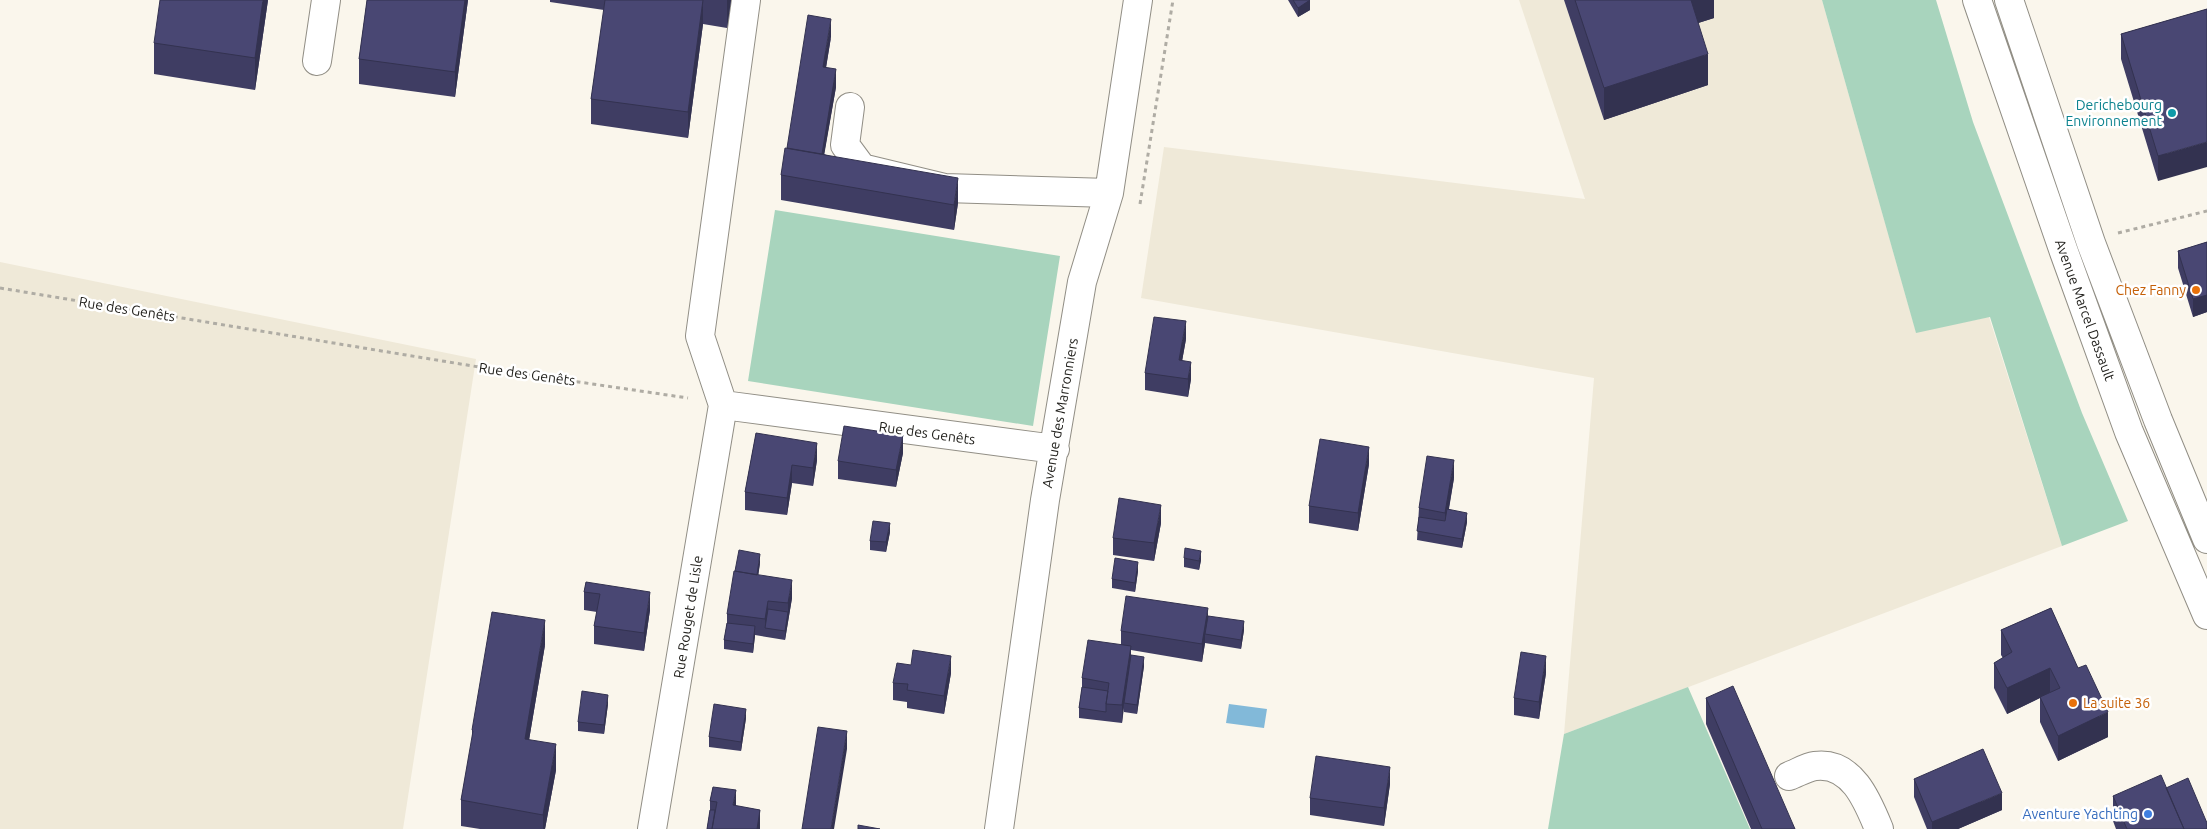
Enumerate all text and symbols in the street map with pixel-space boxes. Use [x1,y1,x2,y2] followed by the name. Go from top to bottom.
[2065,97,2162,129] place label: Derichebourg Environnement
[2166,107,2178,119] marker: Derichebourg Environnement
[2052,237,2118,384] street label: Avenue Marcel Dassault
[2115,282,2186,298] place label: Chez Fanny
[2190,284,2202,296] marker: Chez Fanny
[78,293,176,325] street label: Rue des Genêts
[1039,337,1081,489] street label: Avenue des Marronniers
[478,359,576,389] street label: Rue des Genêts
[878,418,976,448] street label: Rue des Genêts
[670,554,706,680] street label: Rue Rouget de Lisle
[2083,695,2150,711] place label: La suite 36
[2067,697,2079,709] marker: La suite 36
[2023,806,2138,822] place label: Aventure Yachting
[2142,808,2154,820] marker: Aventure Yachting

